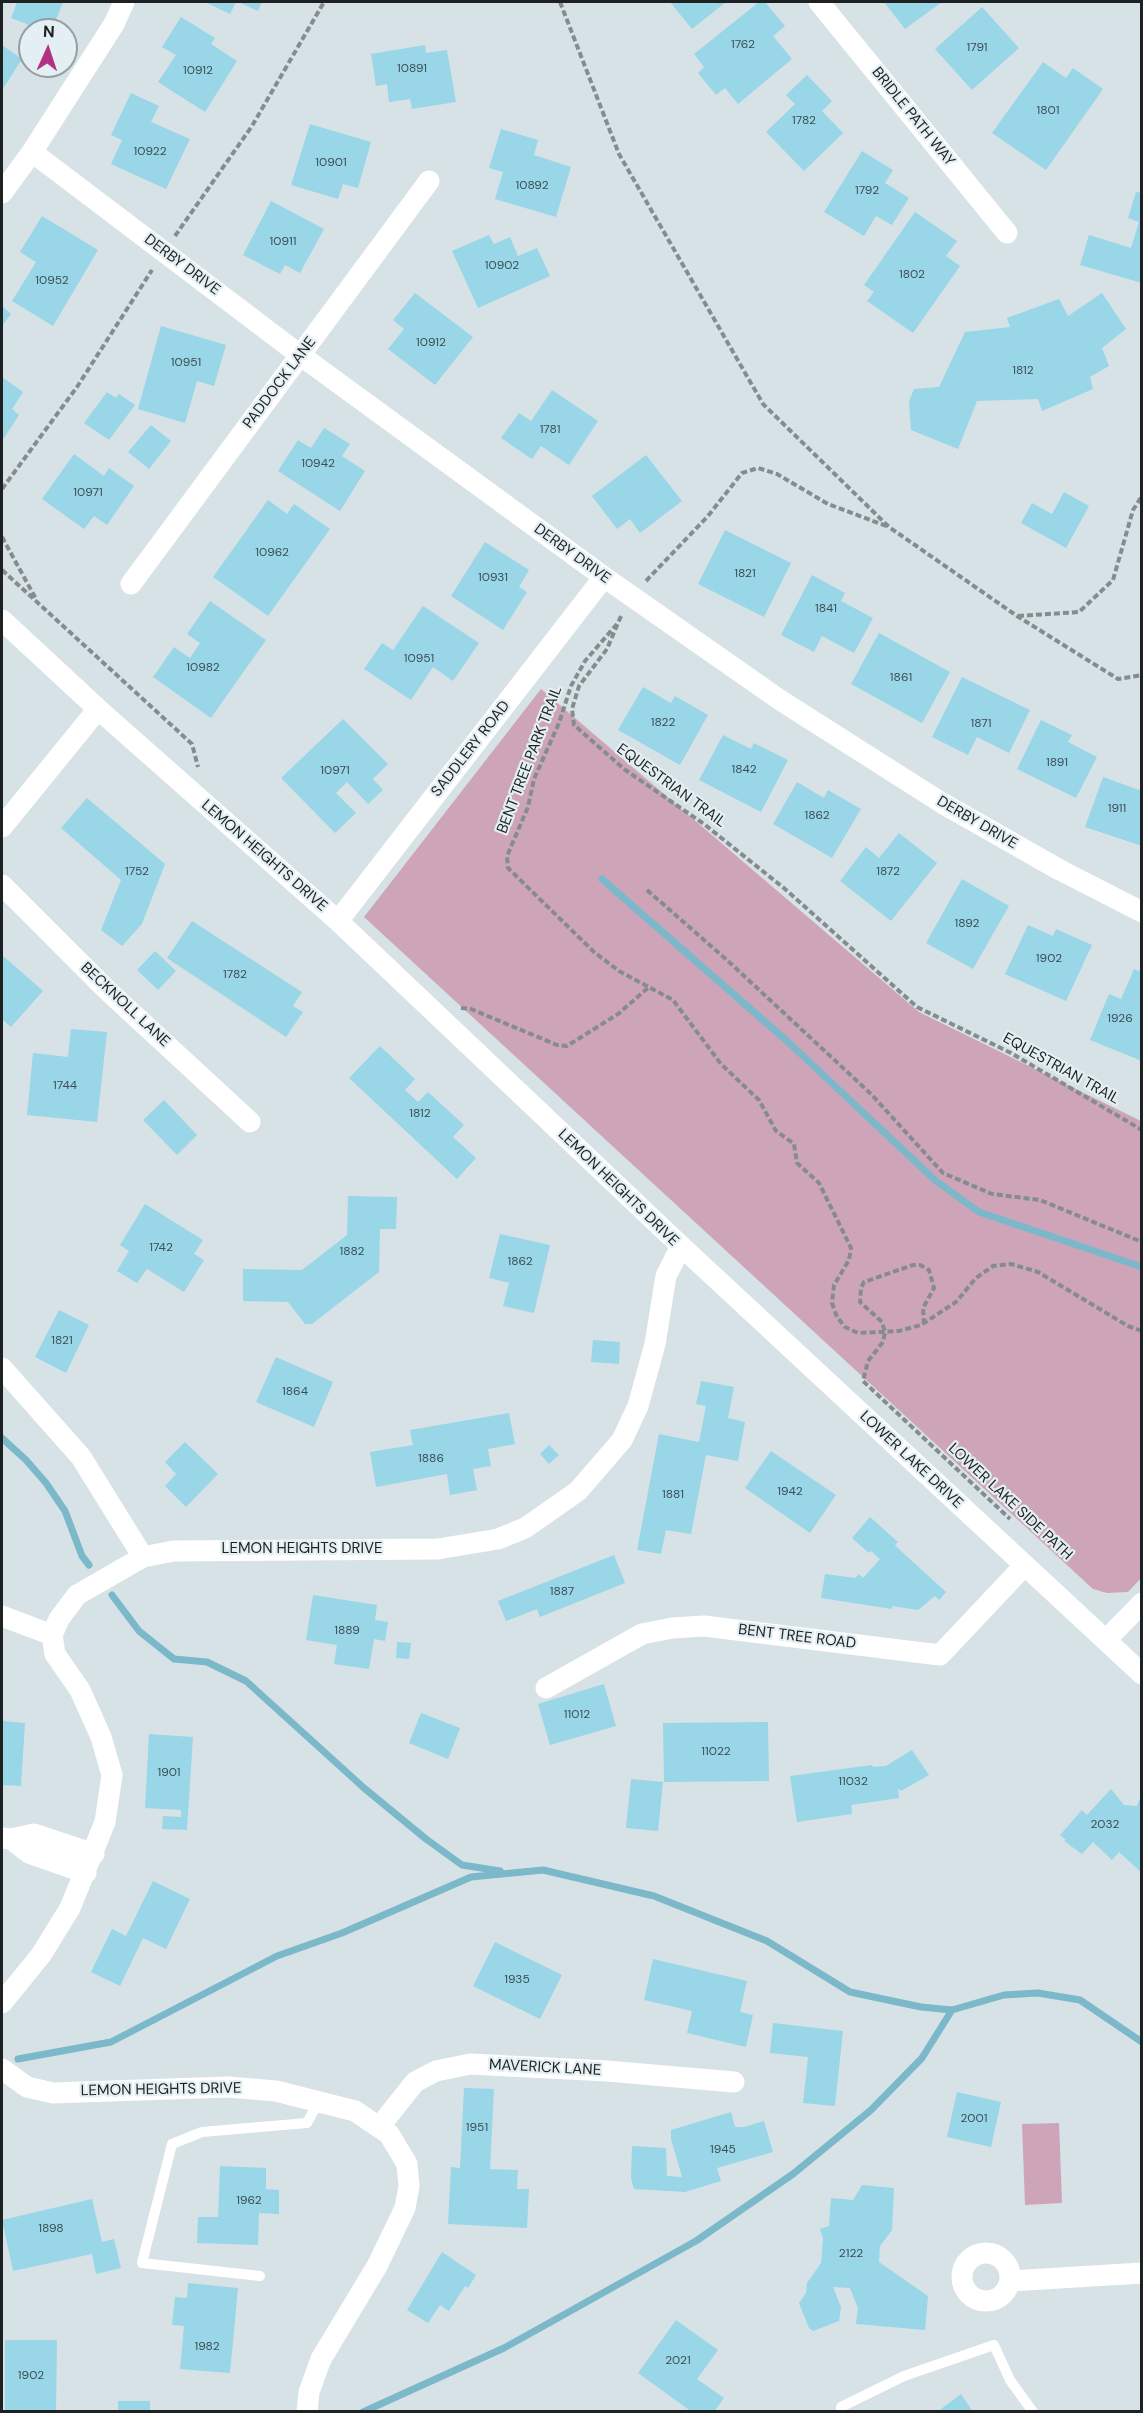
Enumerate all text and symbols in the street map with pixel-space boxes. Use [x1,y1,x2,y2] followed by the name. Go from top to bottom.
[18,18,78,78] north arrow
[42,21,55,42] text: N
[731,38,755,52] house number: 1762
[967,41,987,55] house number: 1791
[397,62,427,76] house number: 10891
[183,64,213,78] house number: 10912
[868,64,958,170] street label: BRIDLE PATH WAY
[1037,104,1059,118] house number: 1801
[792,114,816,128] house number: 1782
[133,145,167,159] house number: 10922
[315,156,347,170] house number: 10901
[515,179,549,193] house number: 10892
[855,184,879,198] house number: 1792
[141,231,223,299] street label: DERBY DRIVE
[270,235,296,249] house number: 10911
[485,259,519,273] house number: 10902
[899,268,925,282] house number: 1802
[35,274,69,288] house number: 10952
[240,334,320,432] street label: PADDOCK LANE
[416,336,446,350] house number: 10912
[171,356,201,370] house number: 10951
[1012,364,1034,378] house number: 1812
[540,423,560,437] house number: 1781
[301,457,335,471] house number: 10942
[73,486,103,500] house number: 10971
[530,520,614,588] street label: DERBY DRIVE
[255,546,289,560] house number: 10962
[734,567,756,581] house number: 1821
[478,571,508,585] house number: 10931
[815,602,837,616] house number: 1841
[404,652,434,666] house number: 10951
[186,661,220,675] house number: 10982
[890,671,912,685] house number: 1861
[494,684,566,836] street label: BENT TREE PARK TRAIL
[428,697,514,801] street label: SADDLERY ROAD
[651,716,675,730] house number: 1822
[971,717,991,731] house number: 1871
[613,740,729,832] street label: EQUESTRIAN TRAIL
[1046,756,1068,770] house number: 1891
[731,763,757,777] house number: 1842
[320,764,350,778] house number: 10971
[933,793,1021,853] street label: DERBY DRIVE
[197,796,331,916] street label: LEMON HEIGHTS DRIVE
[1108,802,1126,816] house number: 1911
[804,809,830,823] house number: 1862
[125,865,149,879] house number: 1752
[876,865,900,879] house number: 1872
[955,917,979,931] house number: 1892
[1036,952,1062,966] house number: 1902
[77,959,173,1051] street label: BECKNOLL LANE
[223,968,247,982] house number: 1782
[1107,1012,1133,1026] house number: 1926
[999,1029,1123,1109] street label: EQUESTRIAN TRAIL
[53,1079,77,1093] house number: 1744
[409,1107,431,1121] house number: 1812
[554,1126,682,1250] street label: LEMON HEIGHTS DRIVE
[149,1241,173,1255] house number: 1742
[339,1245,365,1259] house number: 1882
[507,1255,533,1269] house number: 1862
[51,1334,73,1348] house number: 1821
[282,1385,308,1399] house number: 1864
[856,1408,966,1512] street label: LOWER LAKE DRIVE
[944,1440,1076,1564] street label: LOWER LAKE SIDE PATH
[418,1452,444,1466] house number: 1886
[777,1485,803,1499] house number: 1942
[662,1488,684,1502] house number: 1881
[222,1540,382,1558] street label: LEMON HEIGHTS DRIVE
[550,1585,574,1599] house number: 1887
[737,1621,857,1653] street label: BENT TREE ROAD
[334,1624,360,1638] house number: 1889
[564,1708,590,1722] house number: 11012
[701,1745,731,1759] house number: 11022
[157,1766,181,1780] house number: 1901
[838,1775,868,1789] house number: 11032
[1090,1818,1120,1832] house number: 2032
[504,1973,530,1987] house number: 1935
[488,2056,602,2080] street label: MAVERICK LANE
[80,2080,242,2100] street label: LEMON HEIGHTS DRIVE
[961,2112,987,2126] house number: 2001
[466,2121,488,2135] house number: 1951
[710,2143,736,2157] house number: 1945
[236,2194,262,2208] house number: 1962
[38,2222,64,2236] house number: 1898
[839,2247,863,2261] house number: 2122
[194,2340,220,2354] house number: 1982
[665,2354,691,2368] house number: 2021
[18,2369,44,2383] house number: 1902

